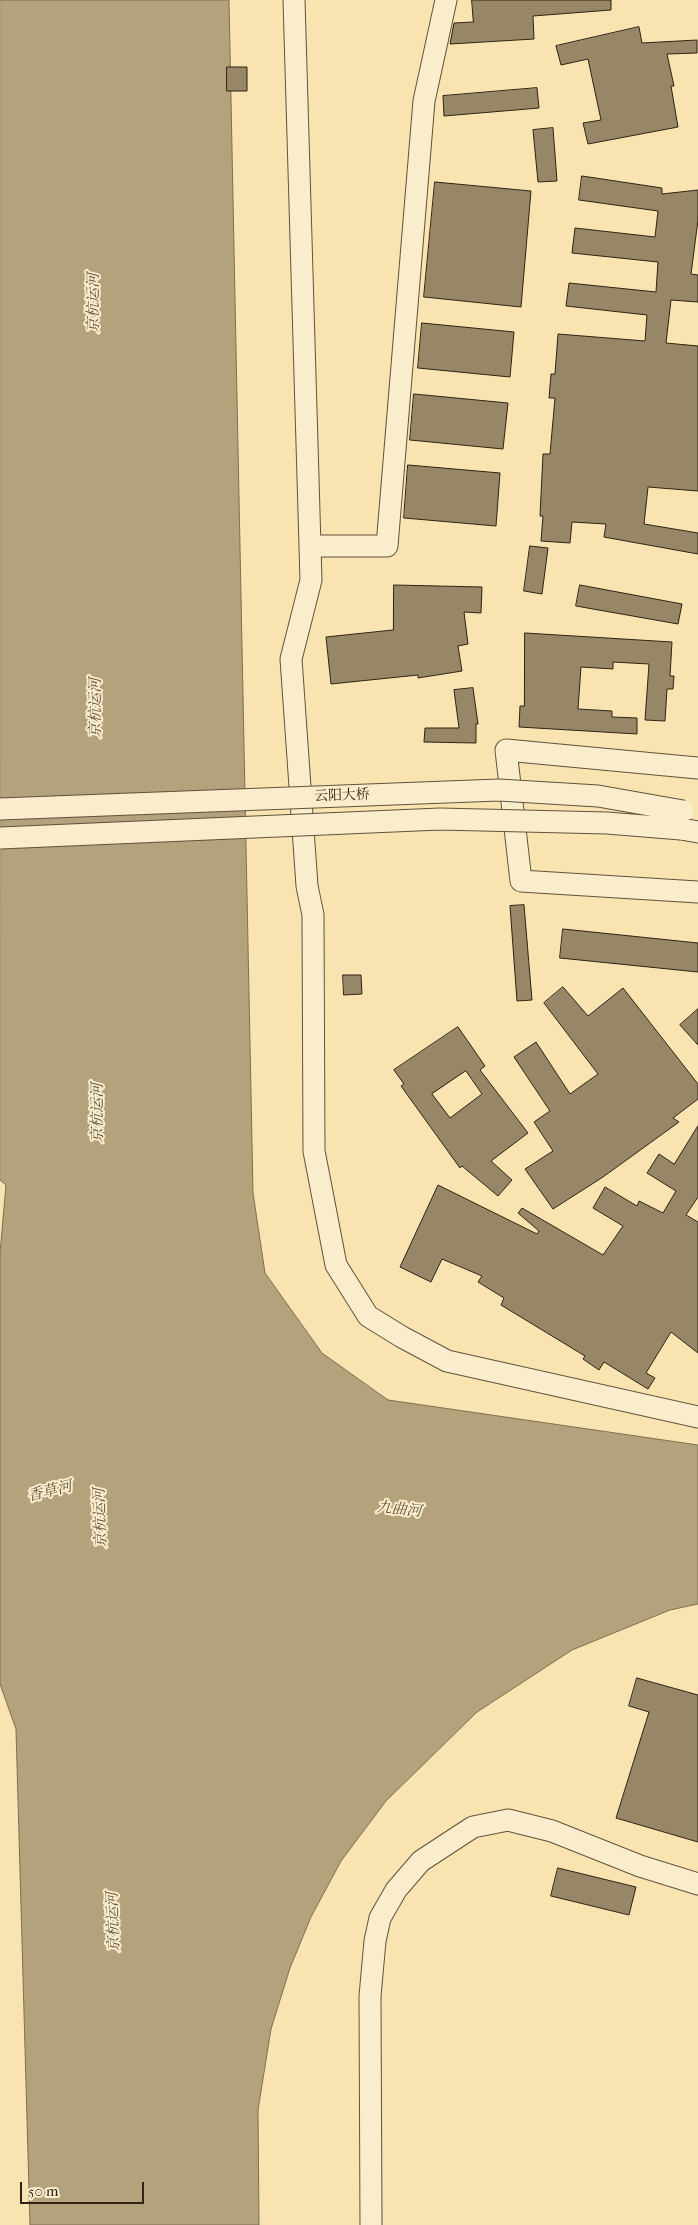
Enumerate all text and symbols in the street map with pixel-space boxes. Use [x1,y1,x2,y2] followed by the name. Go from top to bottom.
[85,273,103,333] water label: 京杭运河
[87,678,105,738] water label: 京杭运河
[314,787,370,805] street label: 云阳大桥
[89,1083,107,1143] water label: 京杭运河
[26,1478,74,1506] water label: 香草河
[91,1488,111,1548] water label: 京杭运河
[376,1499,422,1521] water label: 九曲河
[104,1892,124,1952] water label: 京杭运河
[22,2172,146,2204] scale bar
[28,2182,58,2200] text: 50 m

